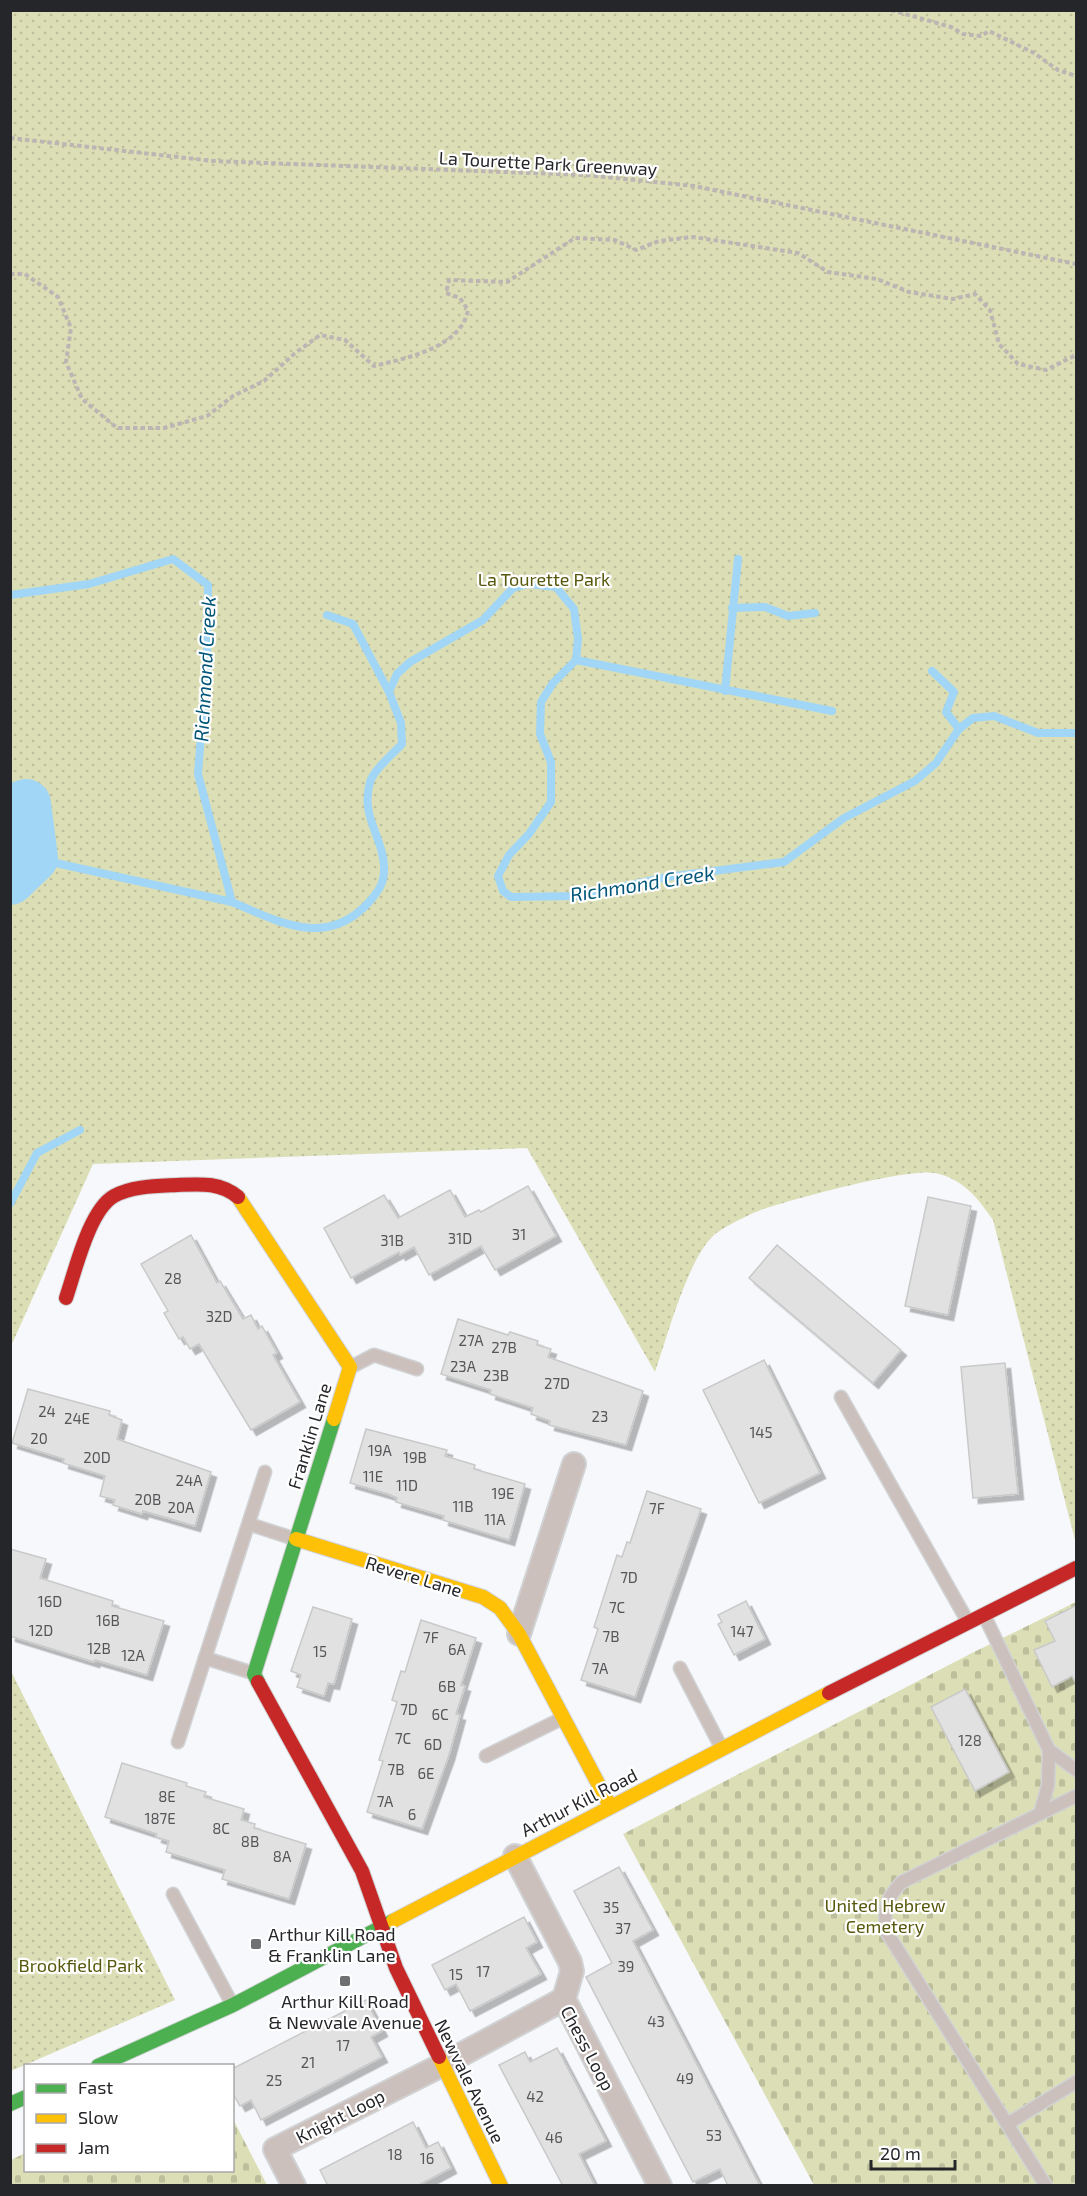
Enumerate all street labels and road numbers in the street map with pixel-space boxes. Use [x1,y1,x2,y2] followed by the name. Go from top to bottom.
[438,146,658,180] street label: La Tourette Park Greenway
[282,1380,336,1492] street label: Franklin Lane
[363,1551,465,1601] street label: Revere Lane
[517,1763,641,1841] street label: Arthur Kill Road
[557,2002,619,2094] street label: Chess Loop
[430,2015,510,2147] street label: Newvale Avenue
[292,2084,388,2148] street label: Knight Loop

